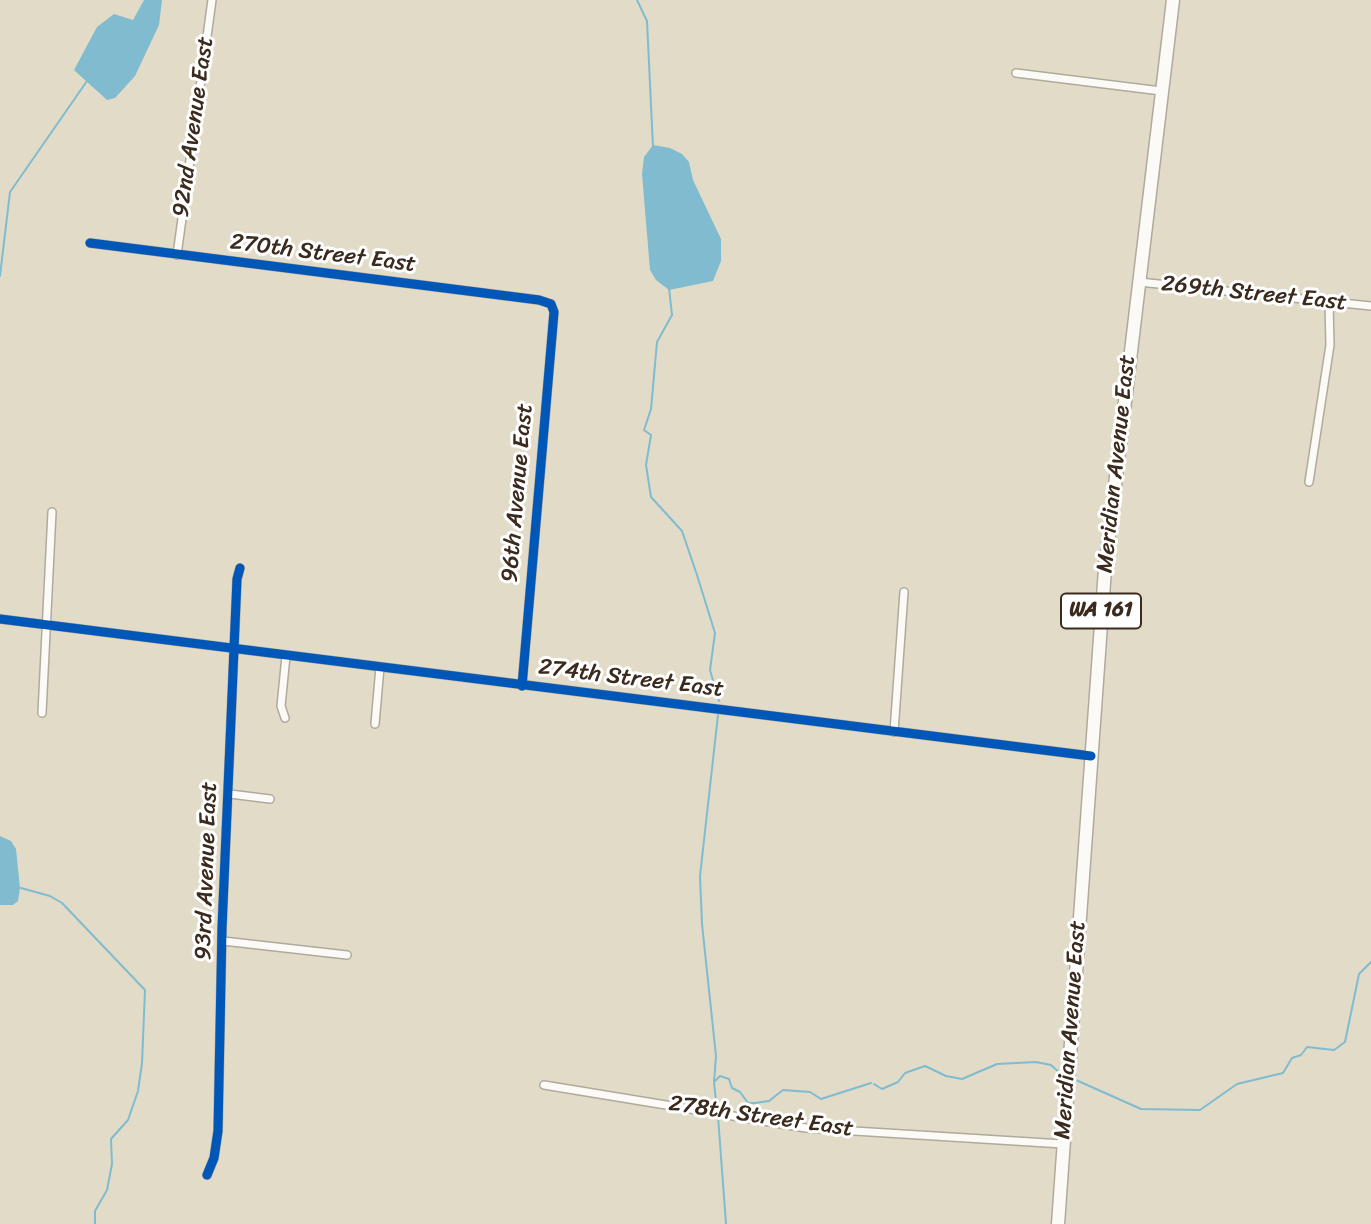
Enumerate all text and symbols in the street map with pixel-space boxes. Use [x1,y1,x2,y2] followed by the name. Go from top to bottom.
[168,35,220,219] street label: 92nd Avenue East
[229,229,417,279] street label: 270th Street East
[1160,271,1348,317] street label: 269th Street East
[1092,354,1142,574] street label: Meridian Avenue East
[496,402,540,584] street label: 96th Avenue East
[1061,594,1141,628] road number: WA 161
[537,654,725,704] street label: 274th Street East
[190,781,224,961] street label: 93rd Avenue East
[1050,920,1092,1140] street label: Meridian Avenue East
[667,1090,855,1144] street label: 278th Street East

